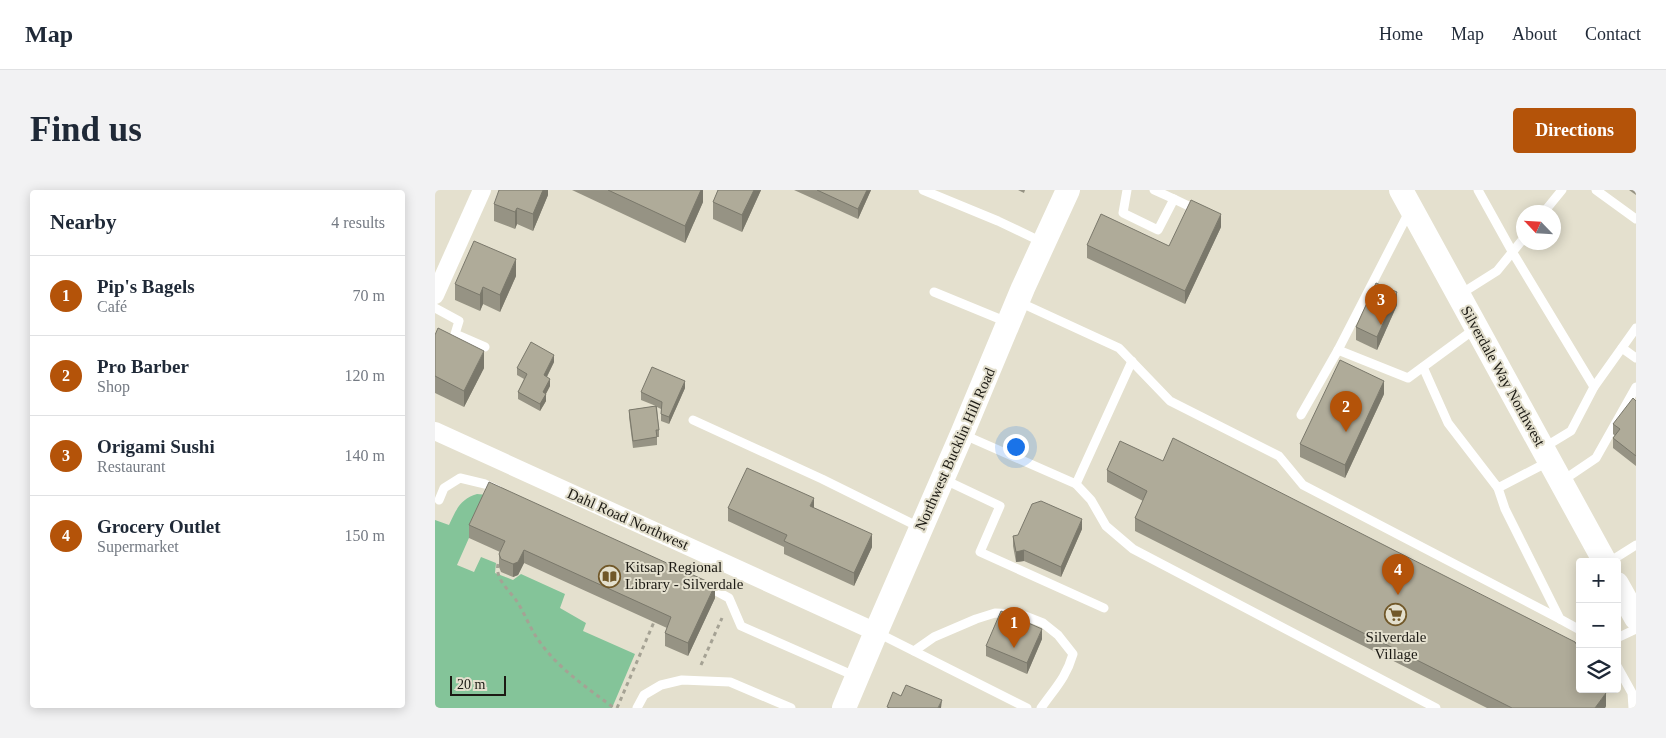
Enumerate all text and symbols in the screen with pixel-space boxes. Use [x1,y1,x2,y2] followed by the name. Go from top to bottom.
[25,21,73,47] text: Map
[1379,24,1423,44] text: Home
[1451,24,1484,44] text: Map
[1512,24,1557,44] text: About
[1585,24,1641,44] text: Contact
[1513,108,1636,153] button: Directions
[30,110,142,149] text: Find us
[1516,205,1561,250] north arrow
[50,210,117,234] text: Nearby
[331,214,385,231] text: 4 results
[97,276,195,297] text: Pip's Bagels
[1365,284,1397,325] pin: 3
[62,287,70,304] text: 1
[353,287,385,304] text: 70 m
[97,298,127,315] text: Café
[1458,303,1549,450] street label: Silverdale Way Northwest
[97,356,189,377] text: Pro Barber
[912,365,998,533] street label: Northwest Bucklin Hill Road
[62,367,70,384] text: 2
[345,367,385,384] text: 120 m
[97,378,130,395] text: Shop
[1330,391,1362,432] pin: 2
[1003,434,1029,460] your location
[97,436,215,457] text: Origami Sushi
[62,447,70,464] text: 3
[345,447,385,464] text: 140 m
[97,458,165,475] text: Restaurant
[565,485,692,553] street label: Dahl Road Northwest
[97,516,221,537] text: Grocery Outlet
[62,527,70,544] text: 4
[345,527,385,544] text: 150 m
[97,538,179,555] text: Supermarket
[1382,554,1414,595] pin: 4
[1576,558,1621,693] map controls
[1576,558,1621,603] button: +
[625,559,744,592] place label: Kitsap Regional Library - Silverdale
[597,564,621,588] library icon: Kitsap Regional Library - Silverdale
[1384,602,1408,626] supermarket icon: Silverdale Village
[1576,603,1621,648] button: −
[998,607,1030,648] pin: 1
[1366,629,1427,662] place label: Silverdale Village
[1576,648,1621,693] button: layers
[450,673,506,696] scale bar
[457,677,485,692] text: 20 m

